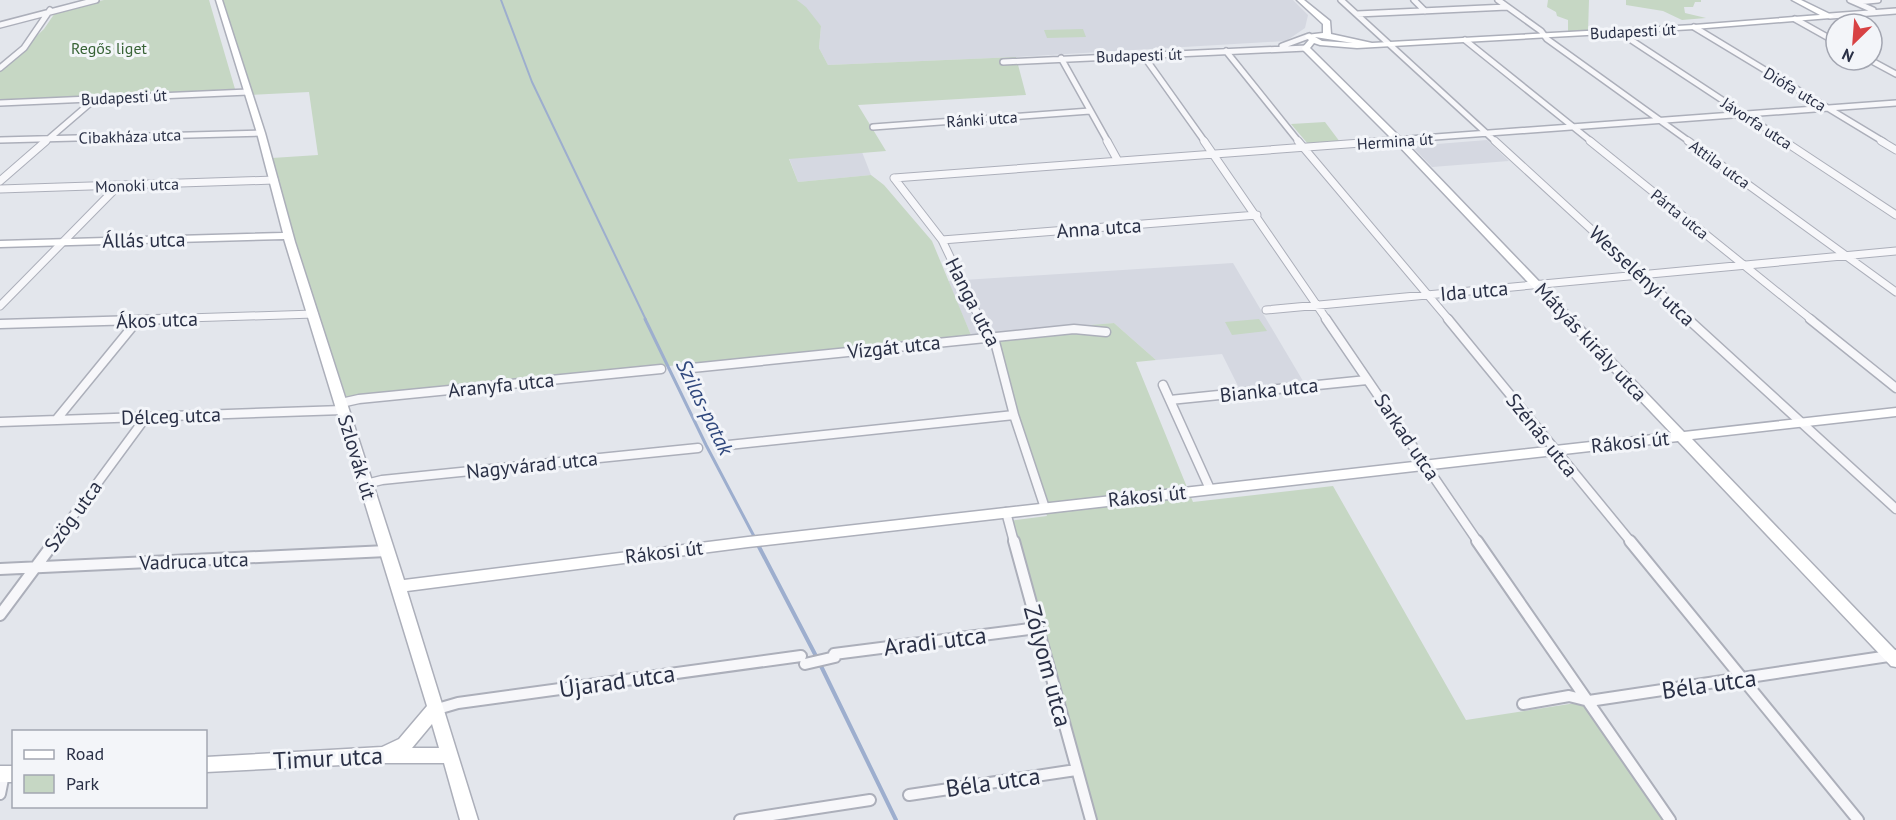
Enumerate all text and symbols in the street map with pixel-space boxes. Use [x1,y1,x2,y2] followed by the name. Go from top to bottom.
[1824,12,1884,72] north arrow
[1589,19,1677,43] street label: Budapesti út
[71,38,148,58] park label: Regős liget
[1096,43,1183,66] street label: Budapesti út
[1839,44,1857,67] text: N
[1760,63,1830,115] street label: Diófa utca
[80,85,168,109] street label: Budapesti út
[1717,92,1796,153] street label: Jávorfa utca
[946,107,1018,131] street label: Ránki utca
[78,124,182,148] street label: Cibakháza utca
[1356,128,1434,154] street label: Hermina út
[1686,135,1754,193] street label: Attila utca
[95,174,179,196] street label: Monoki utca
[1647,185,1713,243] street label: Párta utca
[1056,212,1142,244] street label: Anna utca
[1583,220,1701,332] street label: Wesselényi utca
[102,226,186,254] street label: Állás utca
[939,253,1007,351] street label: Hanga utca
[1439,275,1509,307] street label: Ida utca
[1529,277,1653,407] street label: Mátyás király utca
[116,306,198,334] street label: Ákos utca
[845,329,942,365] street label: Vízgát utca
[670,355,741,461] water label: Szilas-patak
[447,366,555,404] street label: Aranyfa utca
[1218,372,1320,408] street label: Bianka utca
[1500,388,1584,482] street label: Szénás utca
[1368,389,1446,485] street label: Sarkad utca
[121,401,221,431] street label: Délceg utca
[332,411,382,503] street label: Szlovák út
[1590,425,1671,459] street label: Rákosi út
[465,445,599,485] street label: Nagyvárad utca
[38,475,108,557] street label: Szög utca
[1107,479,1188,513] street label: Rákosi út
[624,534,705,570] street label: Rákosi út
[138,546,249,576] street label: Vadruca utca
[1017,602,1079,730] street label: Zólyom utca
[882,619,988,663] street label: Aradi utca
[557,658,677,704] street label: Újarad utca
[1660,662,1758,706] street label: Béla utca
[12,730,207,808] legend
[272,740,384,776] street label: Timur utca
[66,742,104,765] text: Road
[944,760,1042,804] street label: Béla utca
[66,772,99,795] text: Park

